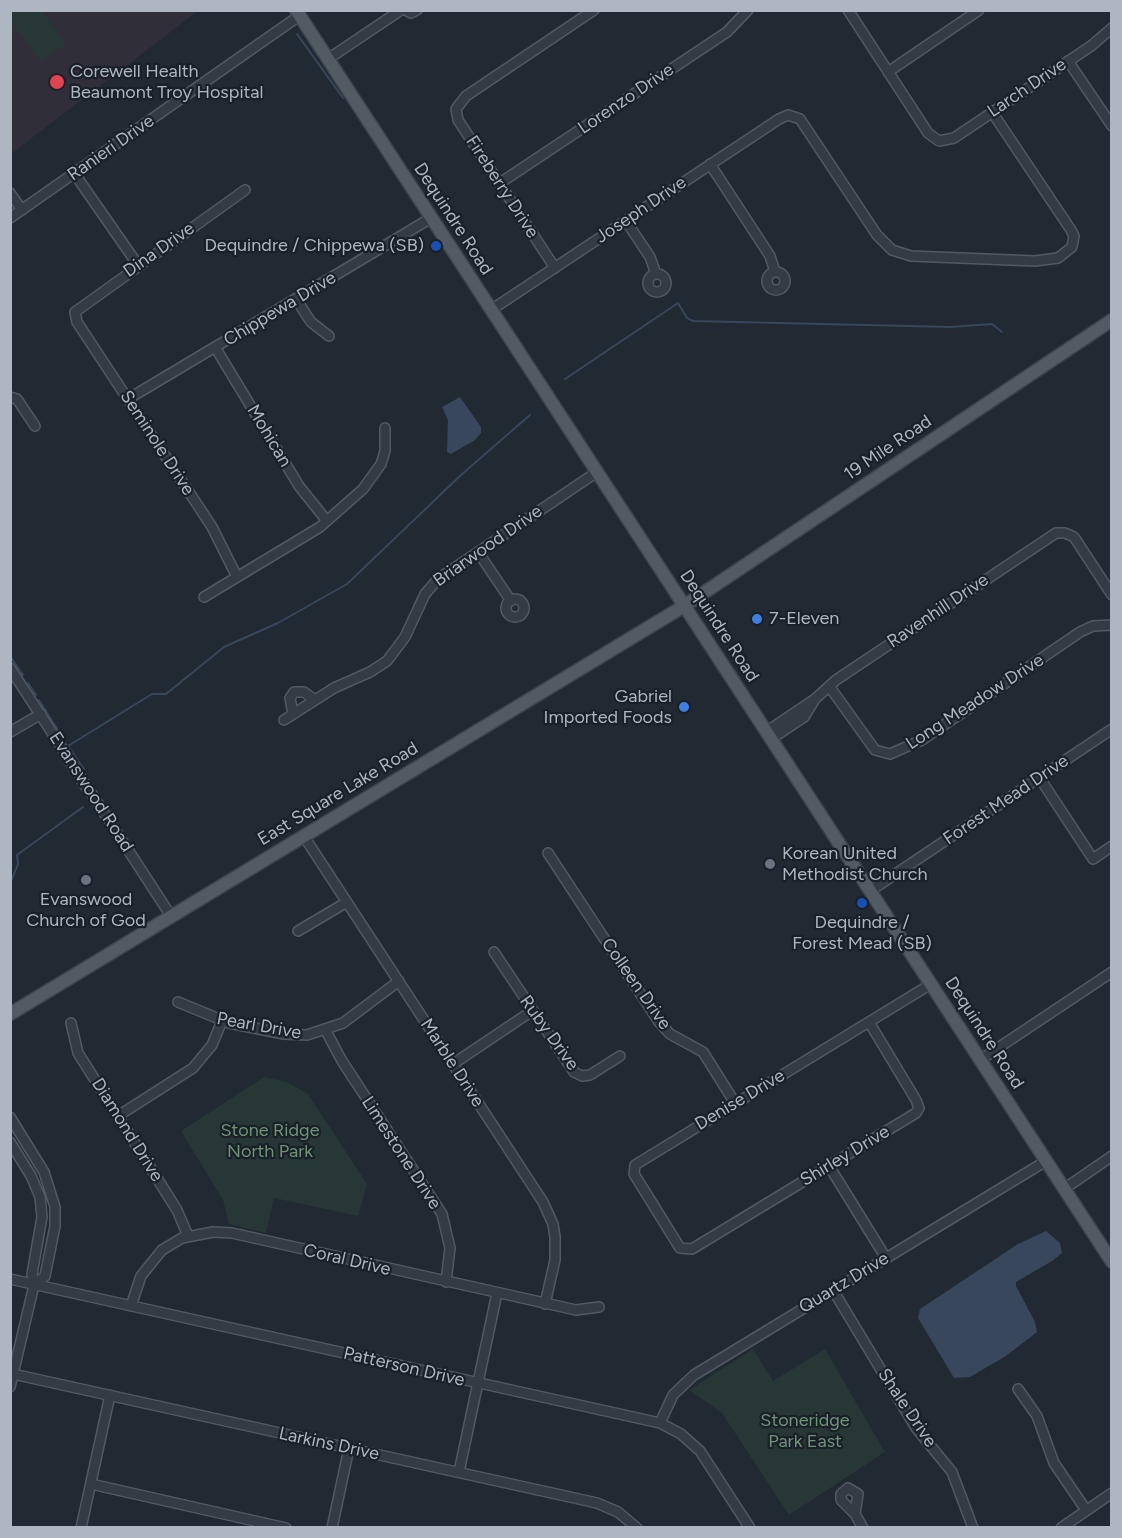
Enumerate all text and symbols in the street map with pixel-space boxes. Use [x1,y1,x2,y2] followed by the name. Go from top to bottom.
[983,54,1071,122] street label: Larch Drive
[574,59,678,139] street label: Lorenzo Drive
[70,61,263,104] place label: Corewell Health Beaumont Troy Hospital
[48,73,66,91] marker: Corewell Health Beaumont Troy Hospital
[64,110,158,186] street label: Ranieri Drive
[461,132,543,242] street label: Fireberry Drive
[409,159,497,279] street label: Dequindre Road
[592,172,690,248] street label: Joseph Drive
[119,218,199,282] street label: Dina Drive
[204,235,424,257] place label: Dequindre / Chippewa (SB)
[429,239,443,253] marker: Dequindre / Chippewa (SB)
[220,267,340,351] street label: Chippewa Drive
[115,386,199,500] street label: Seminole Drive
[242,401,296,471] street label: Mohican
[840,411,936,485] street label: 19 Mile Road
[429,500,547,592] street label: Briarwood Drive
[675,566,763,686] street label: Dequindre Road
[883,569,993,653] street label: Ravenhill Drive
[769,608,839,630] place label: 7-Eleven
[750,612,764,626] marker: 7-Eleven
[902,649,1048,755] street label: Long Meadow Drive
[544,686,672,728] place label: Gabriel Imported Foods
[677,700,691,714] marker: Gabriel Imported Foods
[44,728,138,856] street label: Evanswood Road
[254,738,422,850] street label: East Square Lake Road
[939,750,1073,850] street label: Forest Mead Drive
[782,843,928,886] place label: Korean United Methodist Church
[763,857,777,871] marker: Korean United Methodist Church
[79,873,93,887] marker: Evanswood Church of God
[26,889,146,932] place label: Evanswood Church of God
[855,896,869,910] marker: Dequindre / Forest Mead (SB)
[792,912,932,954] place label: Dequindre / Forest Mead (SB)
[596,934,676,1034] street label: Colleen Drive
[940,973,1028,1093] street label: Dequindre Road
[515,991,583,1075] street label: Ruby Drive
[215,1008,303,1044] street label: Pearl Drive
[415,1015,489,1111] street label: Marble Drive
[691,1065,789,1135] street label: Denise Drive
[87,1074,167,1186] street label: Diamond Drive
[356,1093,446,1213] street label: Limestone Drive
[221,1120,319,1162] park label: Stone Ridge North Park
[796,1121,894,1191] street label: Shirley Drive
[301,1239,393,1281] street label: Coral Drive
[795,1248,893,1318] street label: Quartz Drive
[341,1343,467,1391] street label: Patterson Drive
[873,1365,941,1451] street label: Shale Drive
[760,1410,850,1452] park label: Stoneridge Park East
[277,1423,381,1465] street label: Larkins Drive

